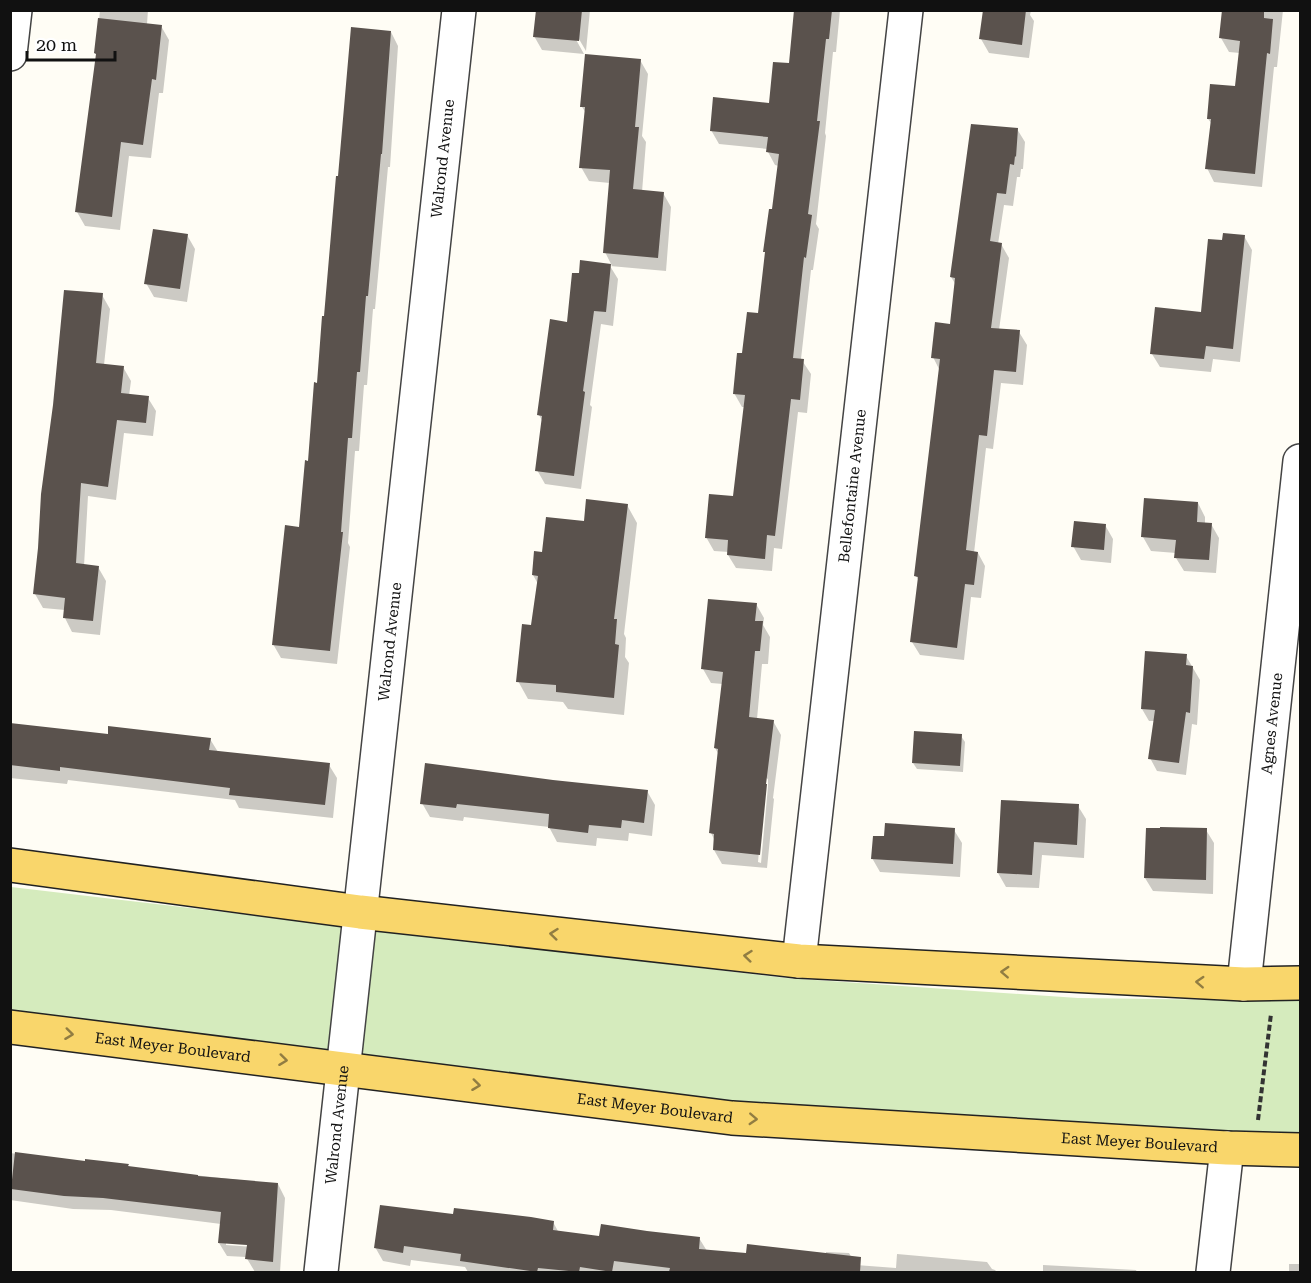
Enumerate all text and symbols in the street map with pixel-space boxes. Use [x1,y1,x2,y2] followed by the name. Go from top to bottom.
[27,24,116,62] scale bar
[36,34,77,55] text: 20 m
[427,98,458,219] street label: Walrond Avenue
[835,408,870,564] street label: Bellefontaine Avenue
[374,581,405,702] street label: Walrond Avenue
[1258,672,1286,775] street label: Agnes Avenue
[550,928,559,941] one-way arrow
[743,950,752,963] one-way arrow
[1001,966,1010,979] one-way arrow
[1196,976,1205,989] one-way arrow
[64,1027,73,1040] one-way arrow
[94,1029,252,1066] street label: East Meyer Boulevard
[278,1054,288,1066] one-way arrow
[322,1064,353,1185] street label: Walrond Avenue
[472,1078,481,1091] one-way arrow
[576,1090,734,1127] street label: East Meyer Boulevard
[749,1113,758,1126] one-way arrow
[1061,1129,1219,1156] street label: East Meyer Boulevard

